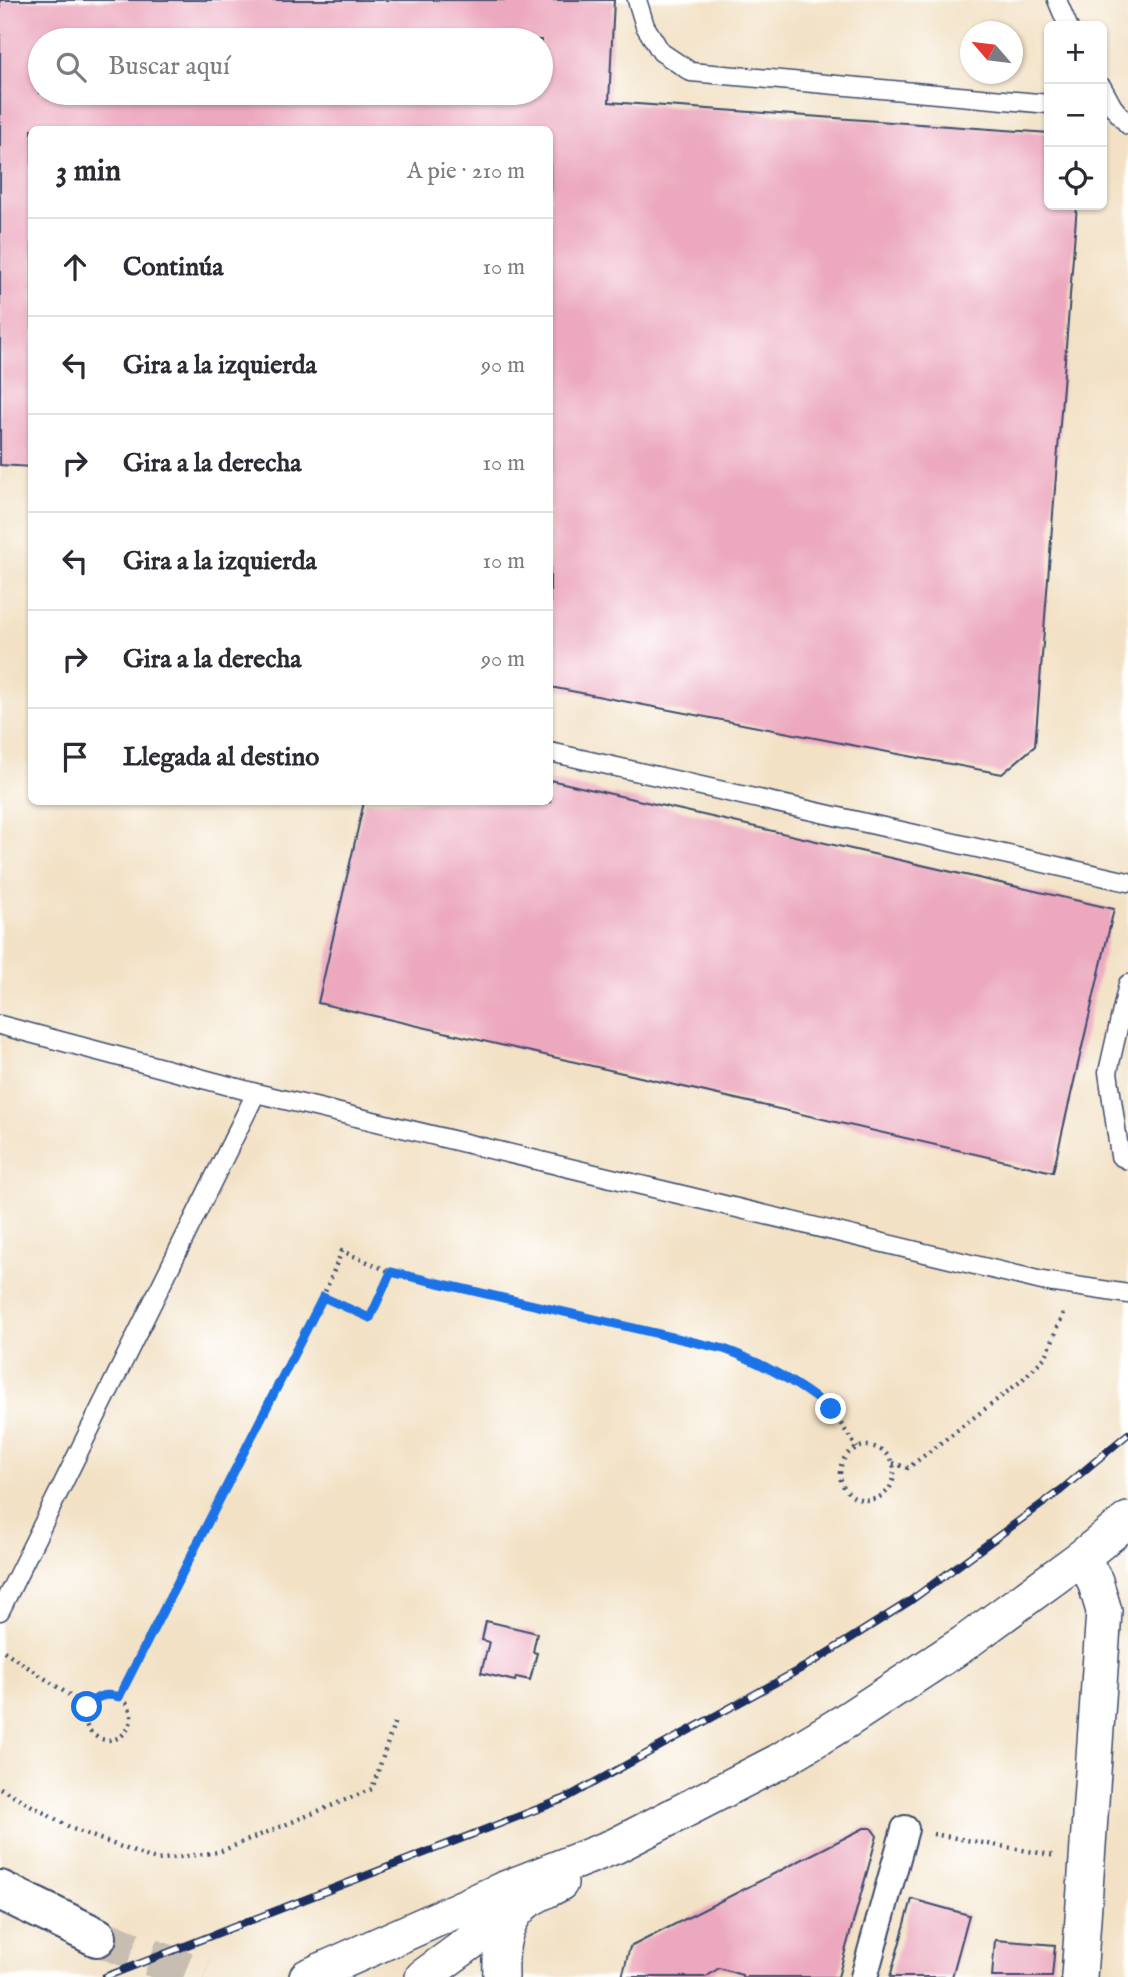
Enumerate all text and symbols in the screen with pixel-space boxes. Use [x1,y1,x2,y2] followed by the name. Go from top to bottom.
[960,21,1023,84] north arrow
[1044,21,1107,210] map controls
[1044,21,1107,84] button: +
[28,28,553,105] search box
[52,48,90,86] icon: search
[108,50,230,83] text: Buscar aquí
[1044,84,1107,147] button: −
[1044,147,1107,210] button: locate
[56,153,121,191] text: 3 min
[407,157,525,186] text: A pie · 210 m
[56,248,94,286] icon: ahead
[123,251,224,284] text: Continúa
[482,253,525,282] text: 10 m
[56,346,94,384] icon: left
[123,349,317,382] text: Gira a la izquierda
[481,351,525,380] text: 90 m
[56,444,94,482] icon: right
[123,447,302,480] text: Gira a la derecha
[482,449,525,478] text: 10 m
[56,542,94,580] icon: left
[123,545,317,578] text: Gira a la izquierda
[482,547,525,576] text: 10 m
[56,640,94,678] icon: right
[123,643,302,676] text: Gira a la derecha
[481,645,525,674] text: 90 m
[56,738,94,776] icon: arrive
[123,741,319,774] text: Llegada al destino
[815,1393,846,1424] route end
[71,1691,102,1722] route start

